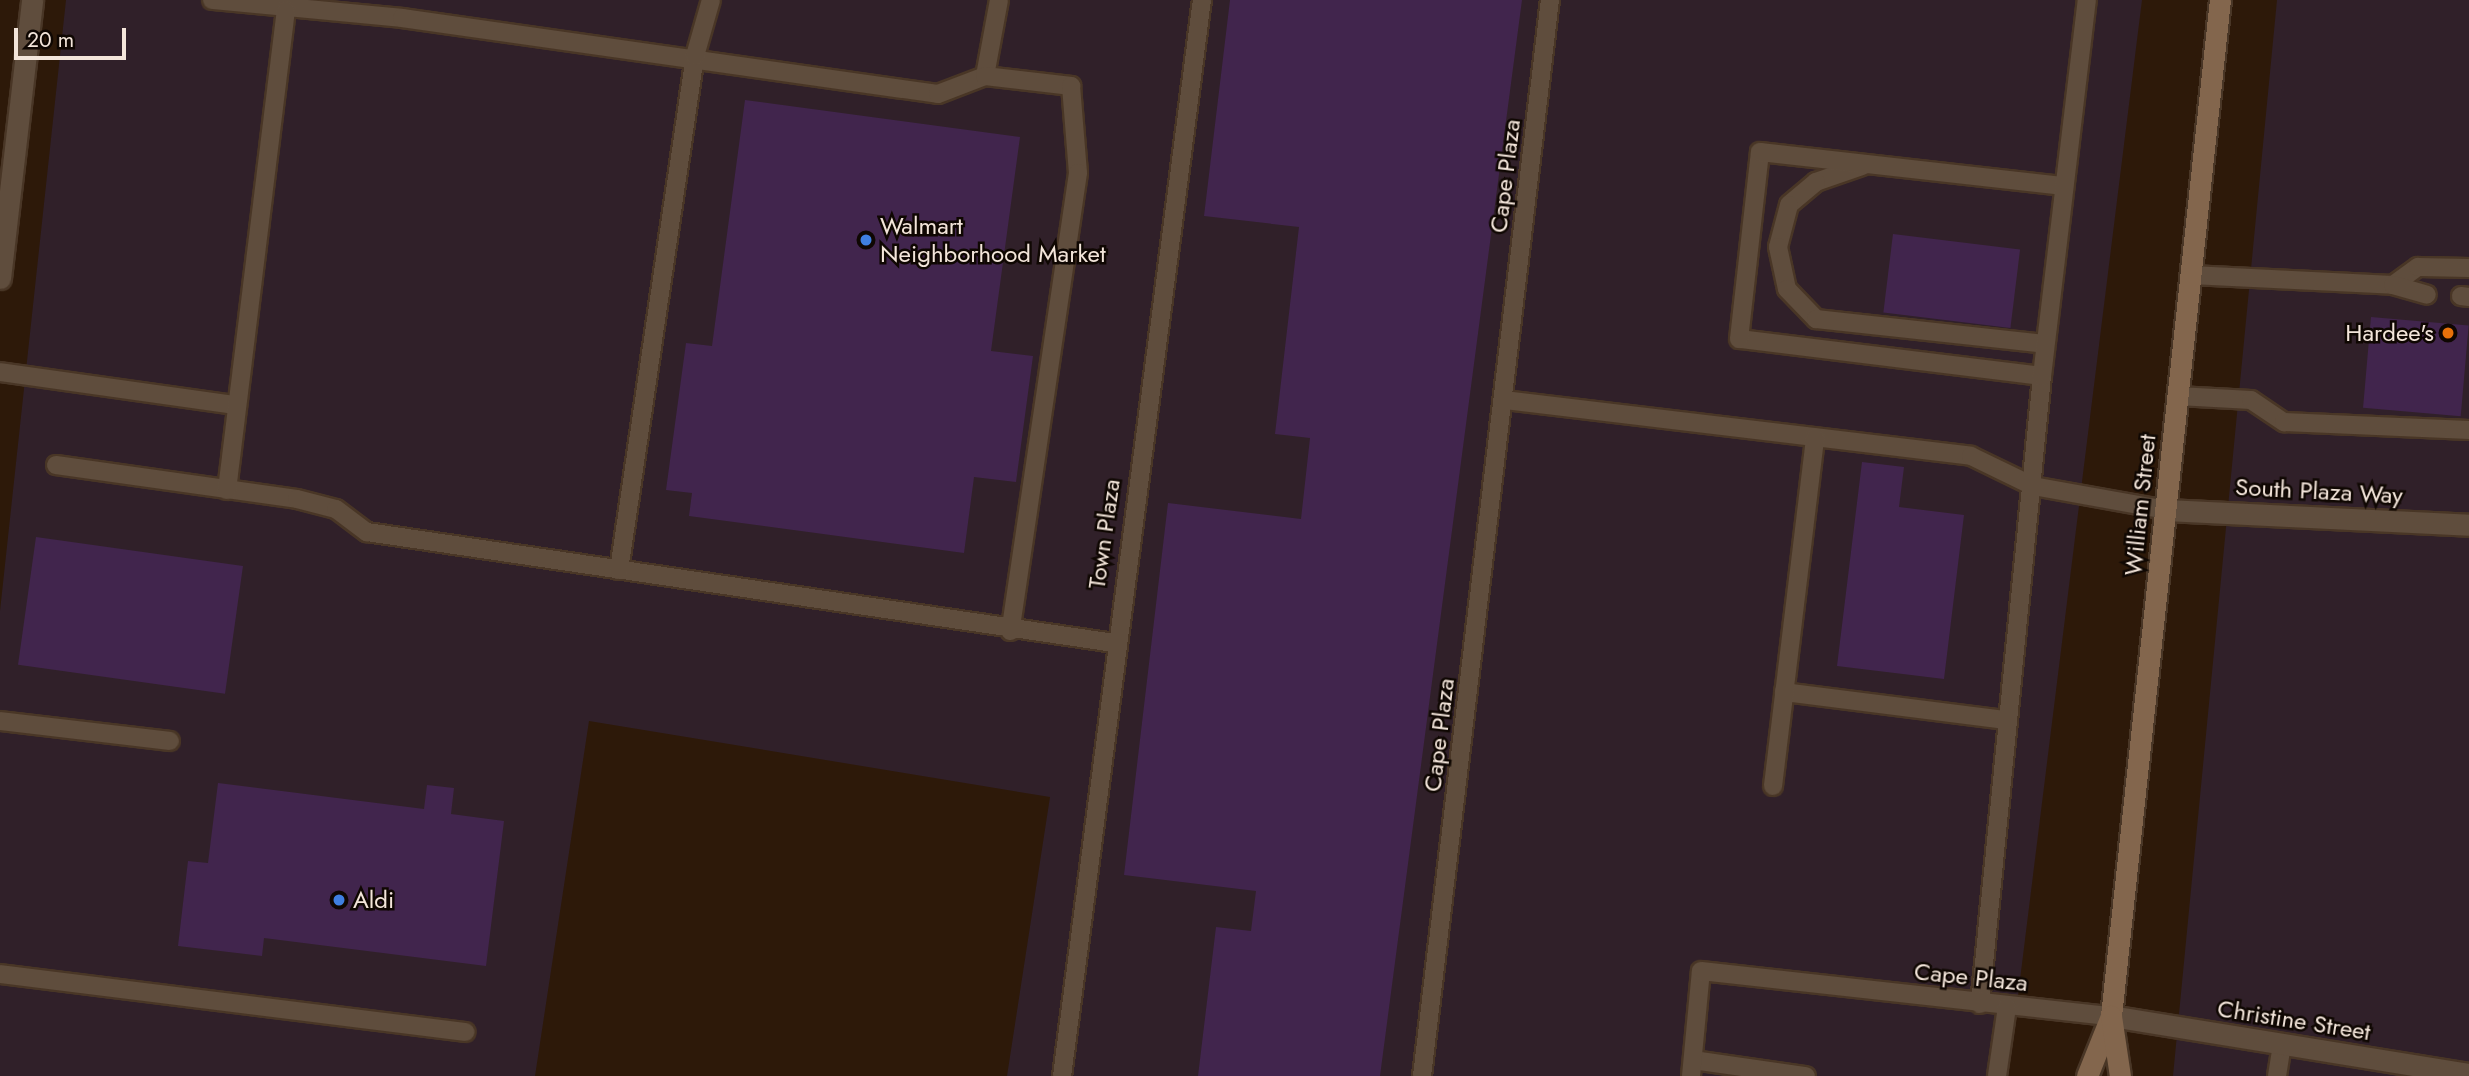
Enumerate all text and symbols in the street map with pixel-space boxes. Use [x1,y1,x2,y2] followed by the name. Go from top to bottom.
[18,14,130,58] scale bar
[27,25,74,55] text: 20 m
[1484,118,1526,234] street label: Cape Plaza
[880,212,1106,268] place label: Walmart Neighborhood Market
[858,232,874,248] marker: Walmart Neighborhood Market
[2345,319,2434,347] place label: Hardee's
[2440,325,2456,341] marker: Hardee's
[2118,433,2162,577] street label: William Street
[2234,472,2404,510] street label: South Plaza Way
[1082,477,1126,591] street label: Town Plaza
[1418,677,1460,793] street label: Cape Plaza
[353,886,394,914] place label: Aldi
[331,892,347,908] marker: Aldi
[1913,957,2029,997] street label: Cape Plaza
[2215,994,2373,1046] street label: Christine Street

